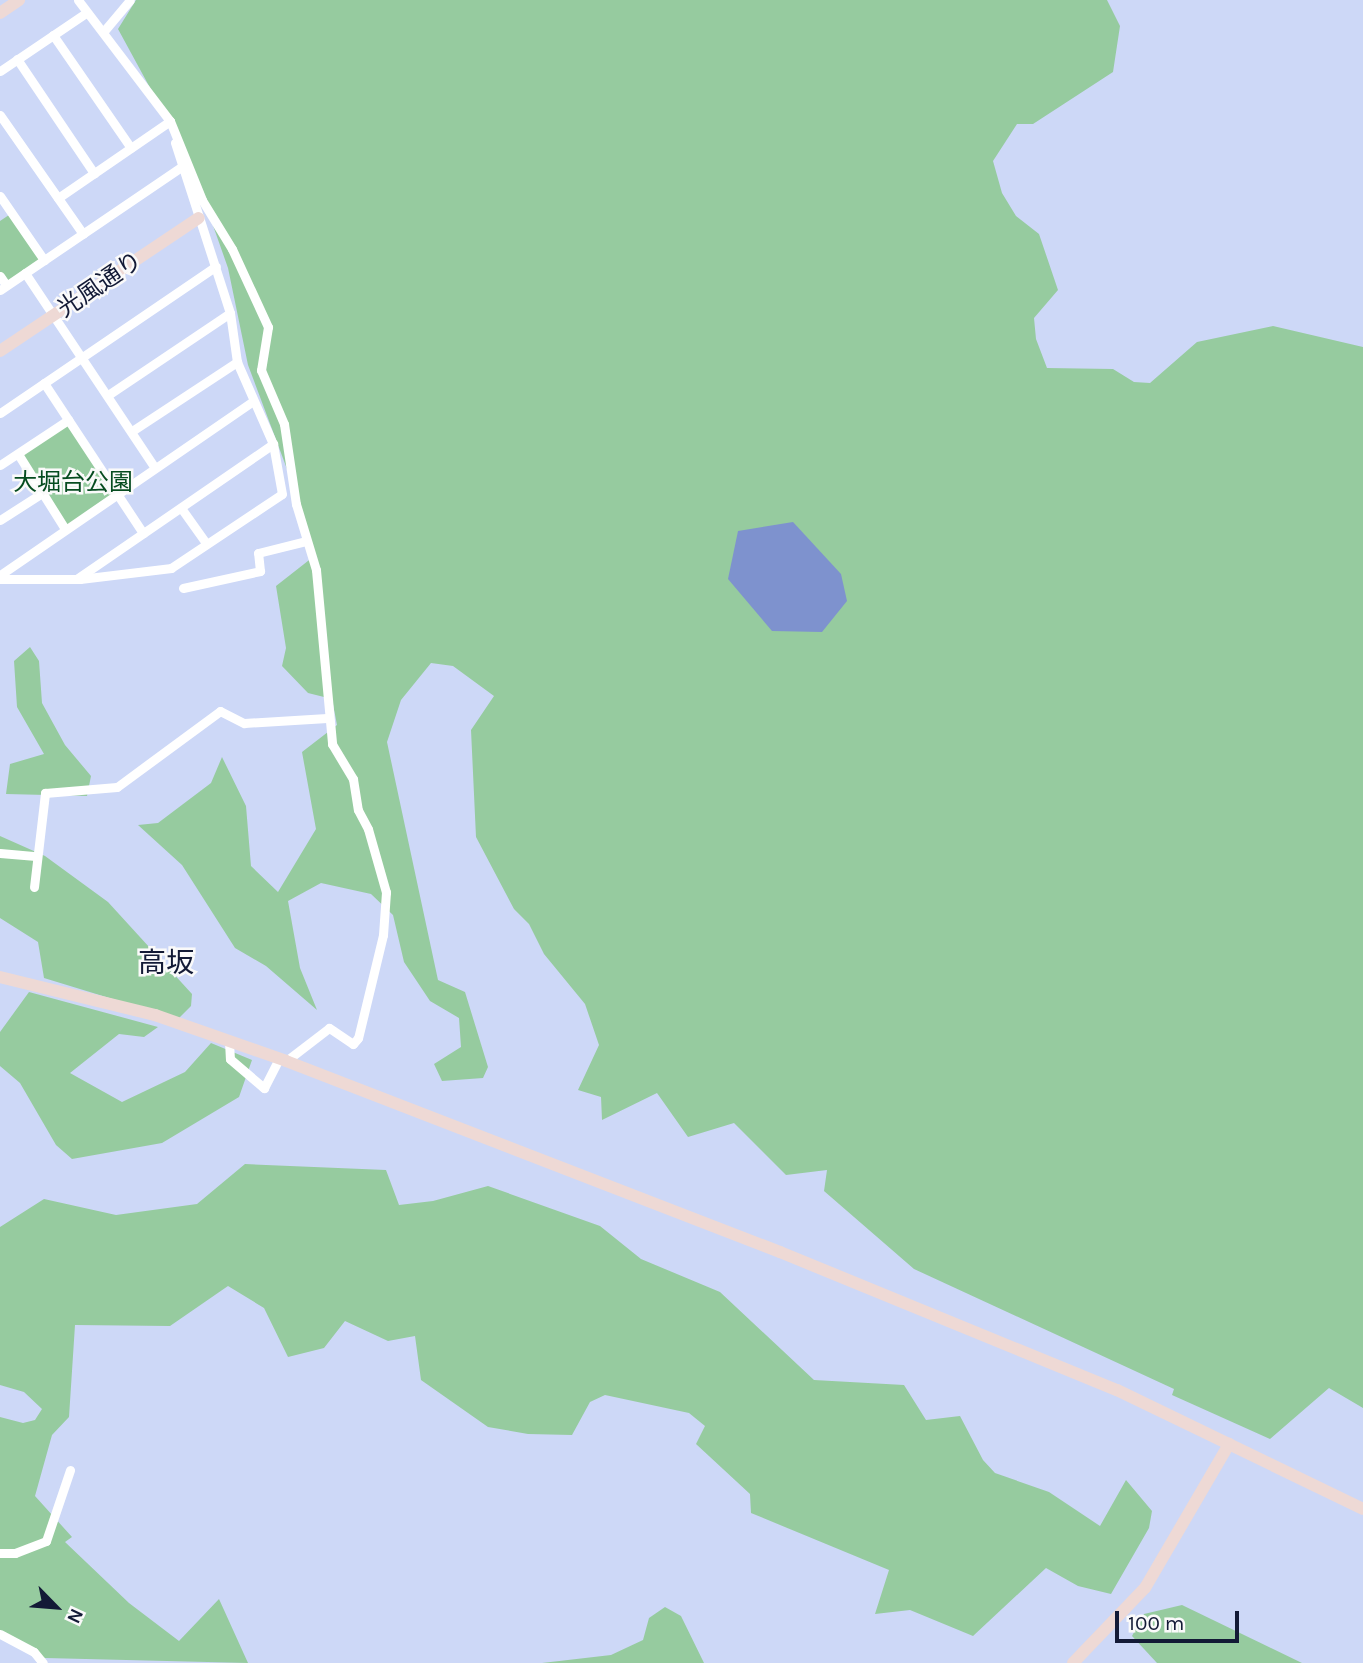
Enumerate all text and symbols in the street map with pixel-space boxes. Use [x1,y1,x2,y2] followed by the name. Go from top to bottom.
[52,246,148,324] street label: 光風通り
[13,469,133,497] park label: 大堀台公園
[138,946,194,980] district label: 高坂
[21,1572,91,1642] north arrow
[1118,1596,1242,1640] scale bar
[62,1605,88,1627] text: N
[1128,1611,1185,1635] text: 100 m

